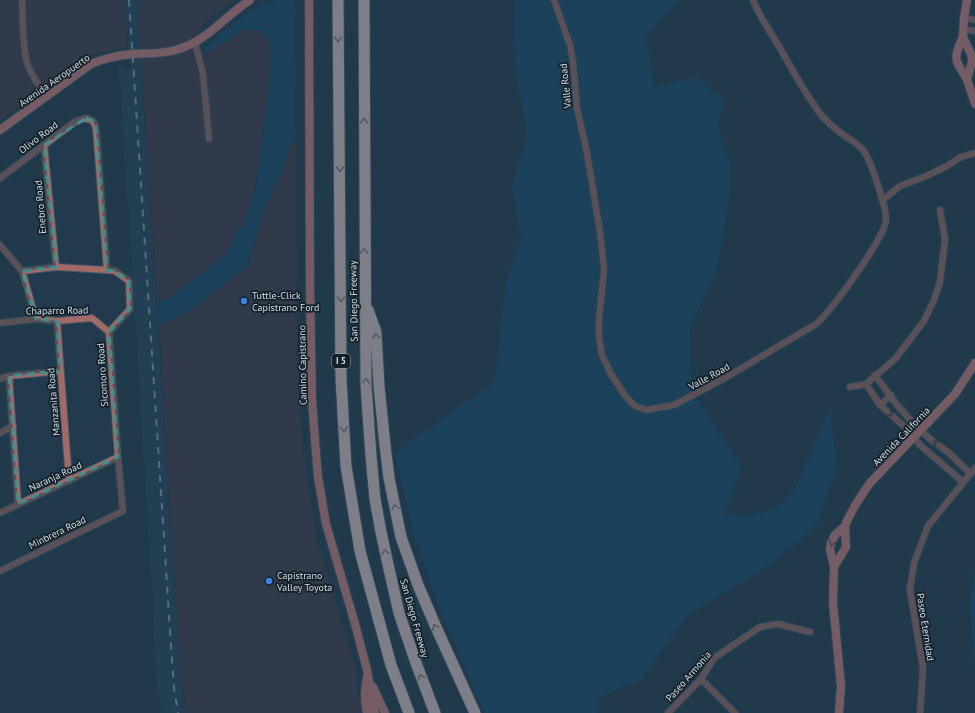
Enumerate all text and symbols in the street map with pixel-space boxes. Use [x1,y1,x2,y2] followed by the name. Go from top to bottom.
[334,36,343,42] one-way arrow
[16,51,92,110] street label: Avenida Aeropuerto
[557,63,574,110] street label: Valle Road
[16,118,61,157] street label: Olivo Road
[360,118,368,124] one-way arrow
[336,166,344,172] one-way arrow
[32,180,49,234] street label: Enebro Road
[360,248,368,254] one-way arrow
[346,260,361,342] street label: San Diego Freeway
[252,289,319,314] place label: Tuttle-Click Capistrano Ford
[239,296,249,306] marker: Tuttle-Click Capistrano Ford
[337,296,345,302] one-way arrow
[26,303,88,318] street label: Chaparro Road
[295,325,310,405] street label: Camino Capistrano
[372,333,381,339] one-way arrow
[94,343,111,407] street label: Sicomoro Road
[332,354,350,368] road number: I 5
[686,360,732,393] street label: Valle Road
[44,367,63,436] street label: Manzanita Road
[362,378,370,384] one-way arrow
[870,404,933,469] street label: Avenida California
[885,409,893,416] one-way arrow
[340,426,348,432] one-way arrow
[933,440,940,447] one-way arrow
[27,459,84,494] street label: Naranja Road
[391,504,399,510] one-way arrow
[26,513,88,552] street label: Minbrera Road
[828,540,837,547] one-way arrow
[381,549,390,555] one-way arrow
[276,569,332,594] place label: Capistrano Valley Toyota
[264,576,274,586] marker: Capistrano Valley Toyota
[397,577,432,659] street label: San Diego Freeway
[914,592,937,662] street label: Paseo Eternidad
[432,623,440,630] one-way arrow
[663,648,714,704] street label: Paseo Armonia
[417,673,425,680] one-way arrow

